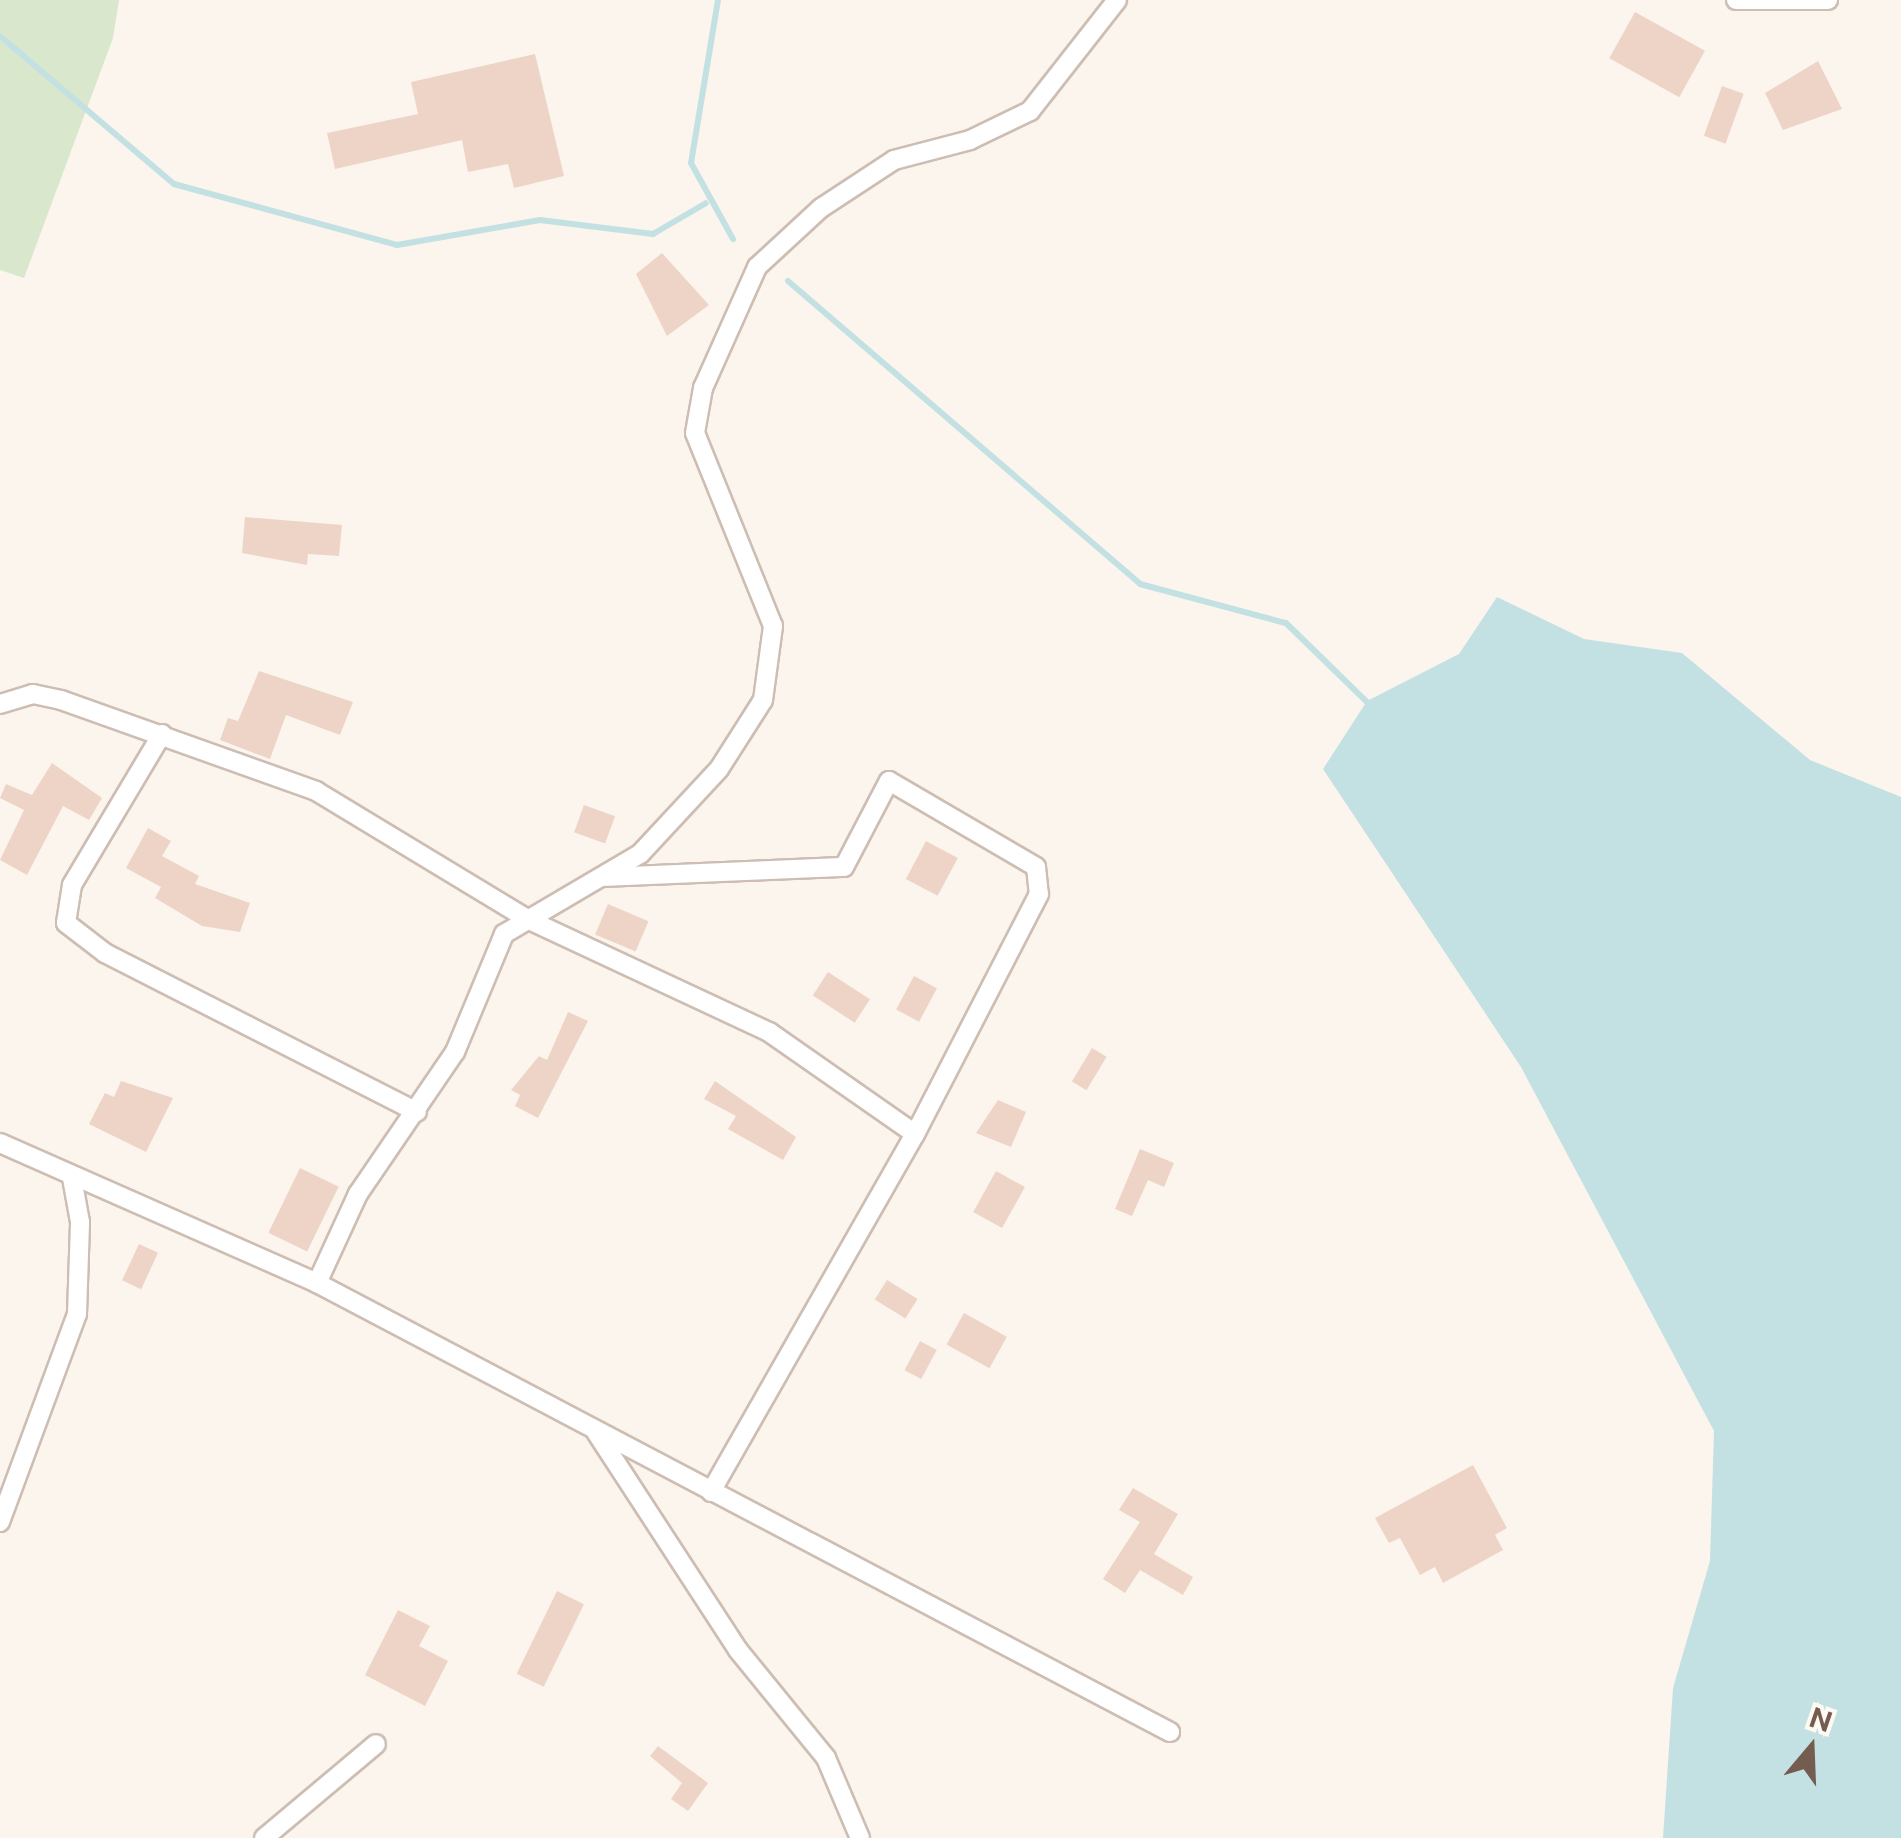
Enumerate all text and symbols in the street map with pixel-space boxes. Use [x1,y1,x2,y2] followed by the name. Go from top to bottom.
[1761,1698,1861,1798] north arrow
[1805,1700,1837,1738] text: N

